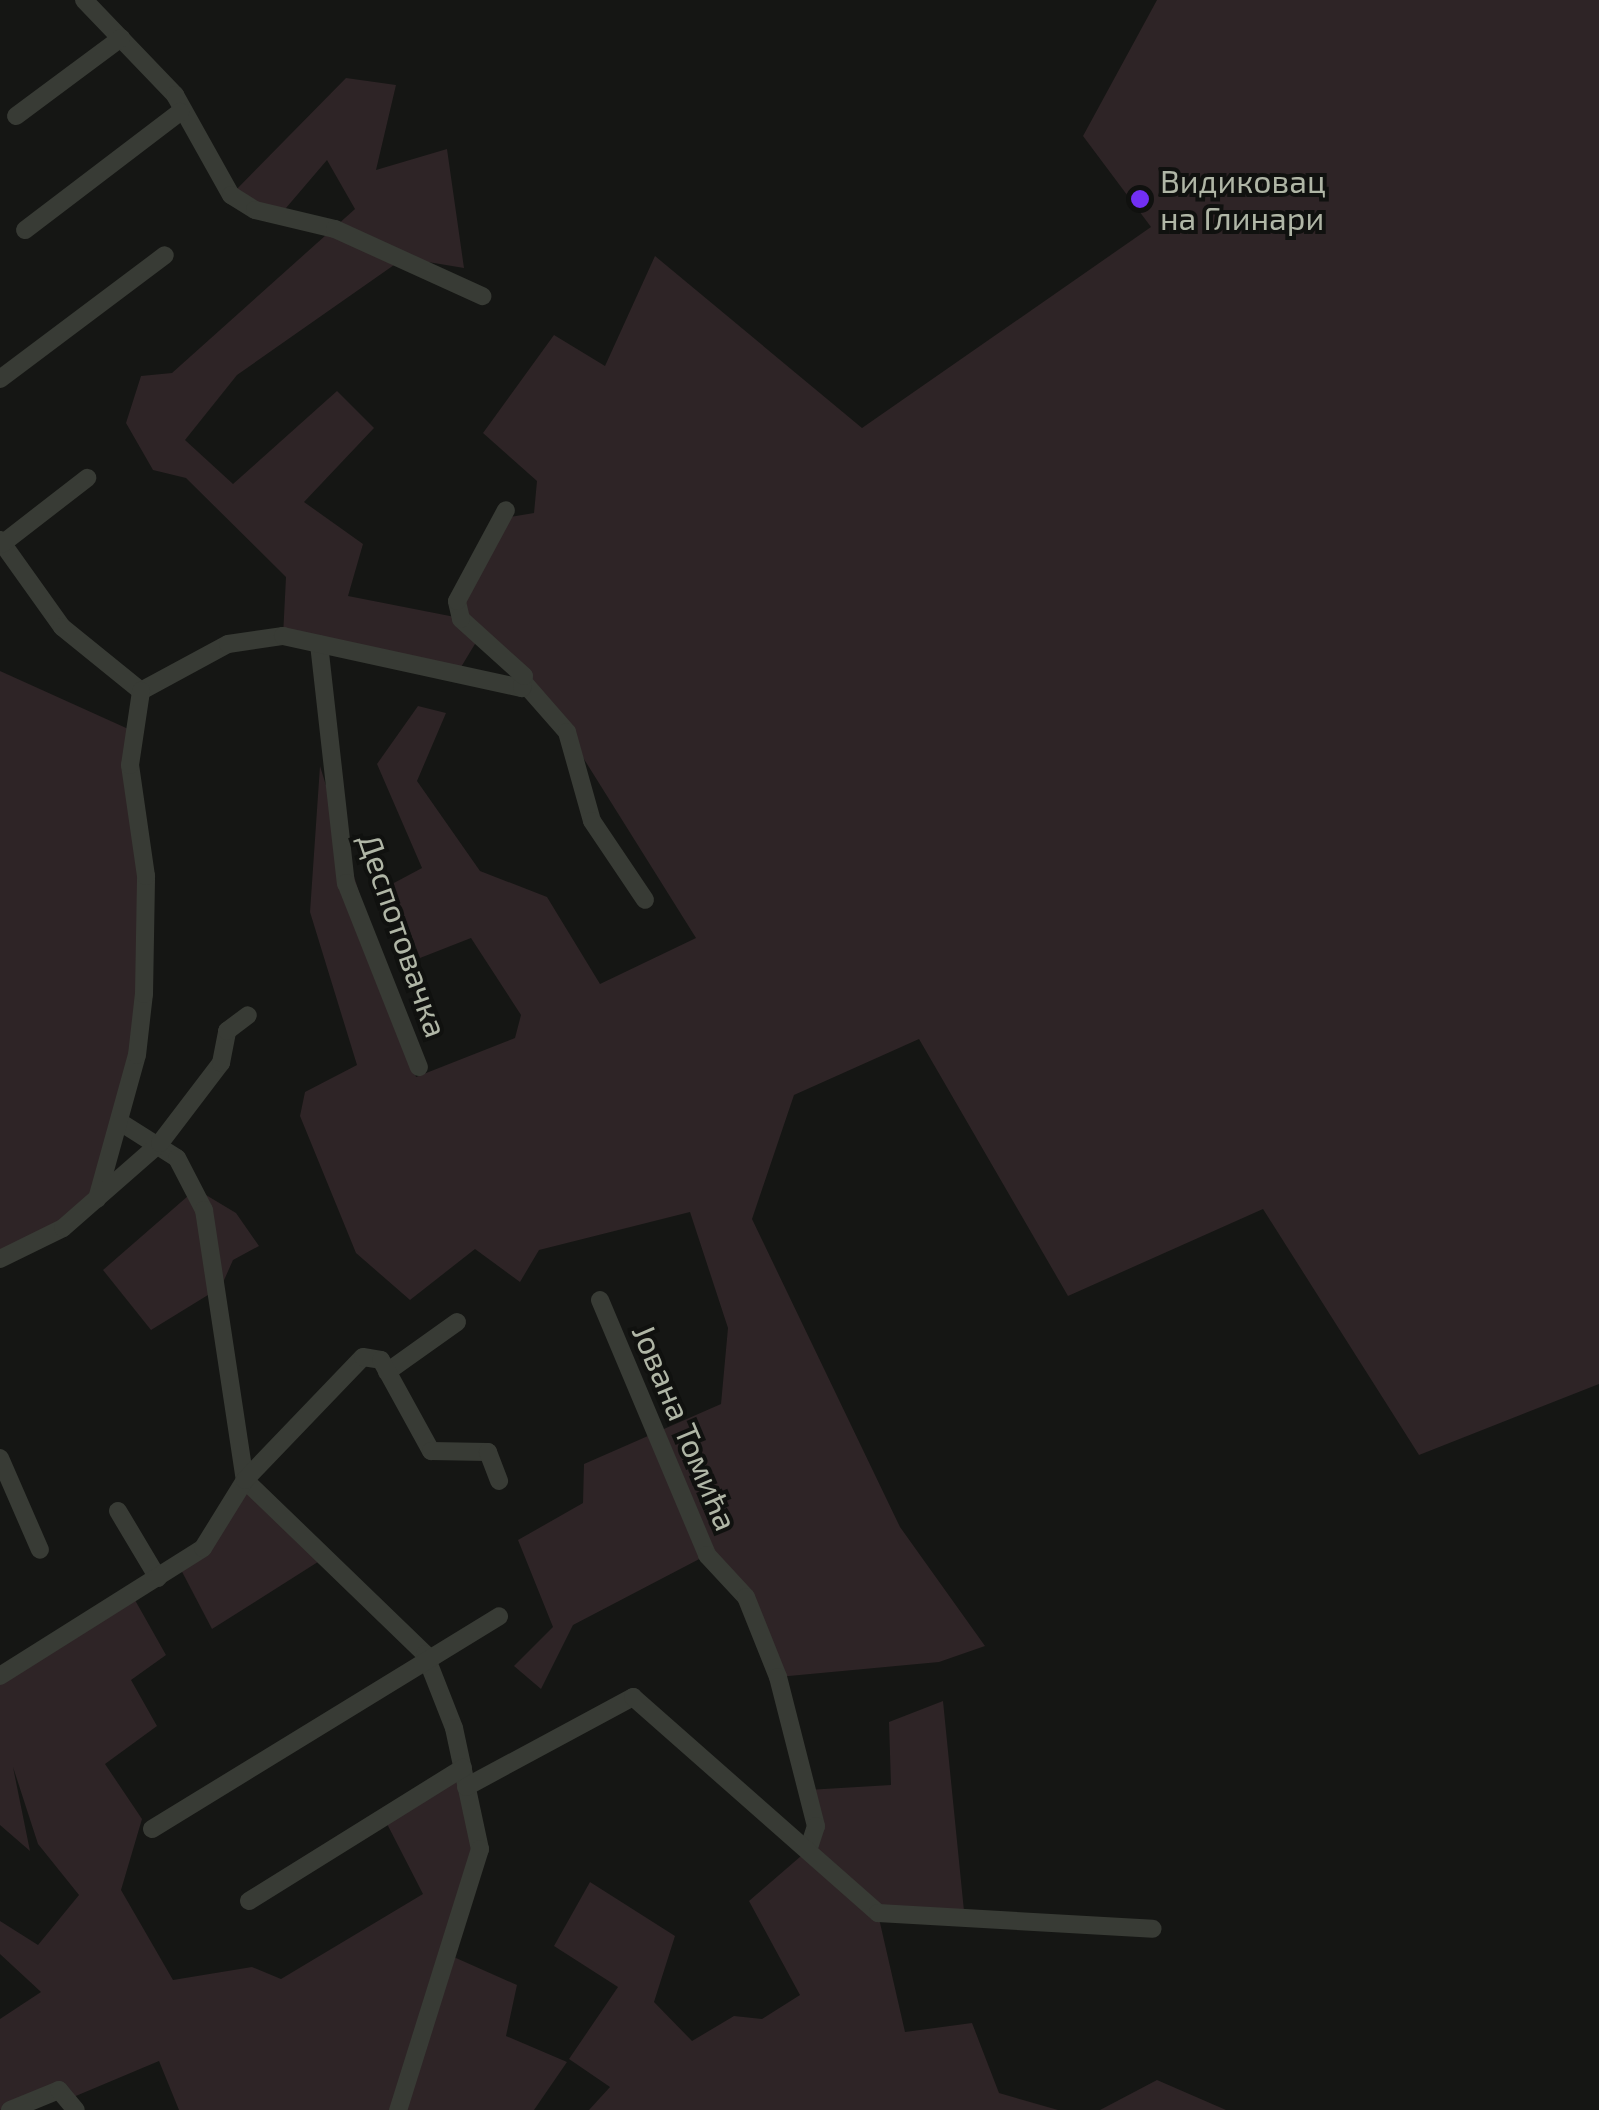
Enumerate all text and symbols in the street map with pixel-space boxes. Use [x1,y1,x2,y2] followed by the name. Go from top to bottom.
[1160,162,1326,237] place label: Видиковац на Глинари
[1129,188,1151,210] marker: Видиковац на Глинари
[351,828,457,1042] street label: Деспотовачка
[625,1318,747,1536] street label: Јована Томића

